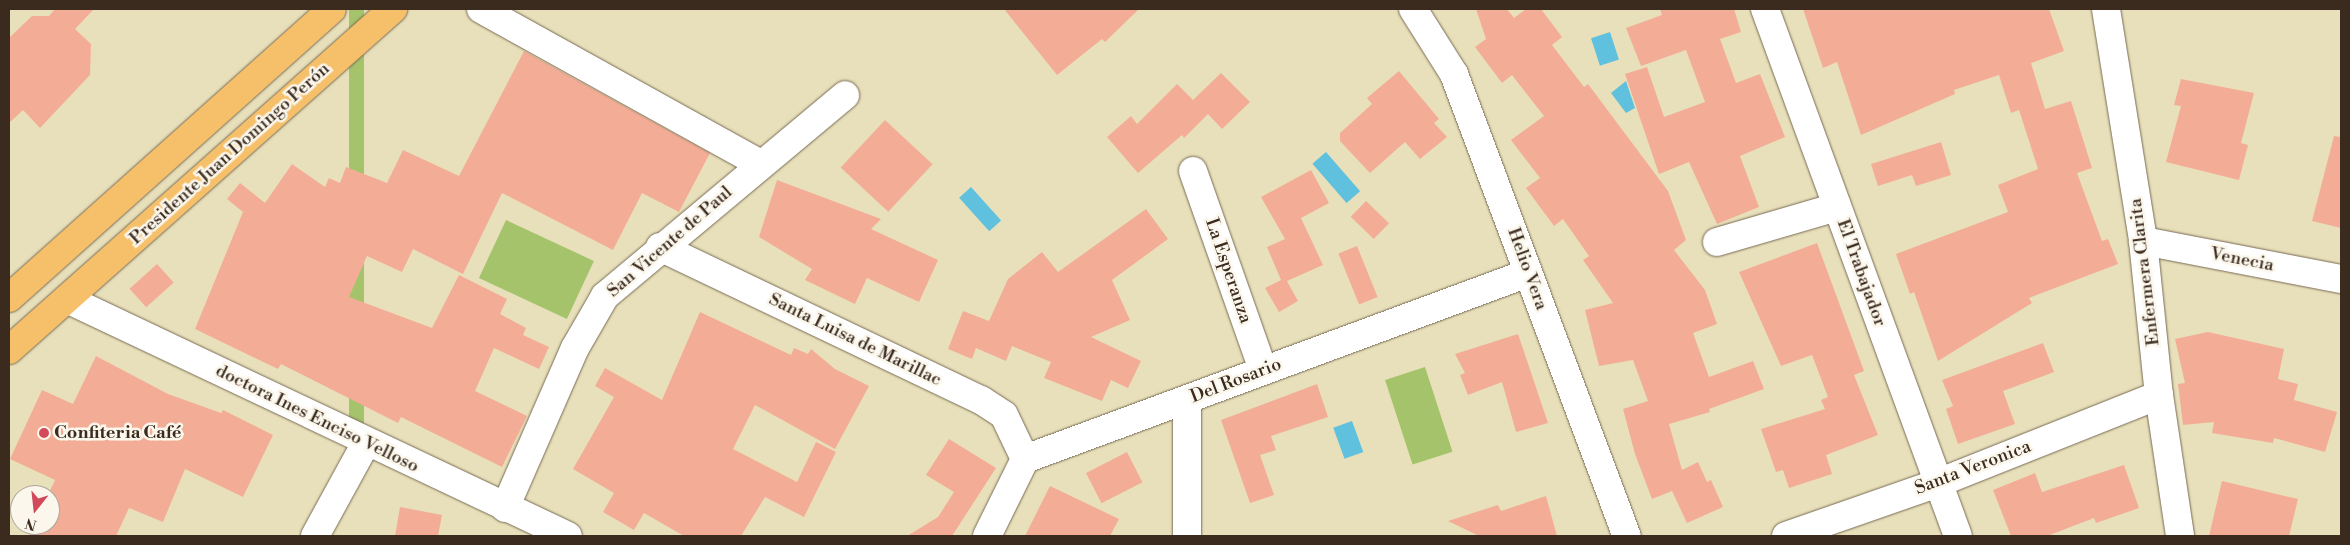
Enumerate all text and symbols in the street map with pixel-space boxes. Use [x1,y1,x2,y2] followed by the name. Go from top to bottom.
[126,58,334,250] street label: Presidente Juan Domingo Perón
[603,182,737,302] street label: San Vicente de Paul
[2125,197,2165,347] street label: Enfermera Clarita
[1200,216,1256,326] street label: La Esperanza
[1832,216,1890,330] street label: El Trabajador
[1502,225,1552,313] street label: Helio Vera
[2208,243,2276,277] street label: Venecia
[765,289,945,391] street label: Santa Luisa de Marillac
[1187,354,1285,408] street label: Del Rosario
[212,360,422,478] street label: doctora Ines Enciso Velloso
[54,422,181,444] place label: Confiteria Café
[38,427,50,439] marker: Confiteria Café
[1912,436,2034,500] street label: Santa Veronica
[10,485,60,535] north arrow
[23,513,39,534] text: N

